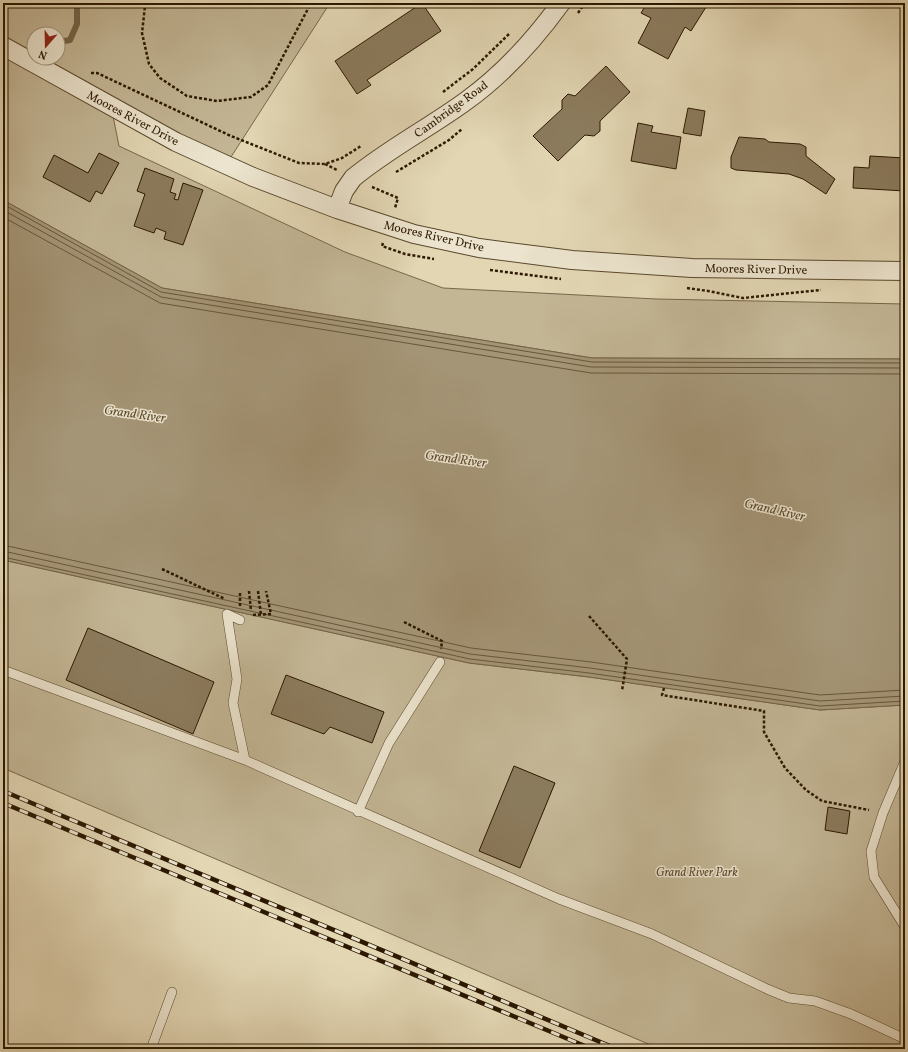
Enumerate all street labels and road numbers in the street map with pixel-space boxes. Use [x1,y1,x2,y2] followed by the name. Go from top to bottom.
[411,77,492,142] street label: Cambridge Road
[84,88,182,150] street label: Moores River Drive
[382,218,486,256] street label: Moores River Drive
[705,261,808,279] street label: Moores River Drive

